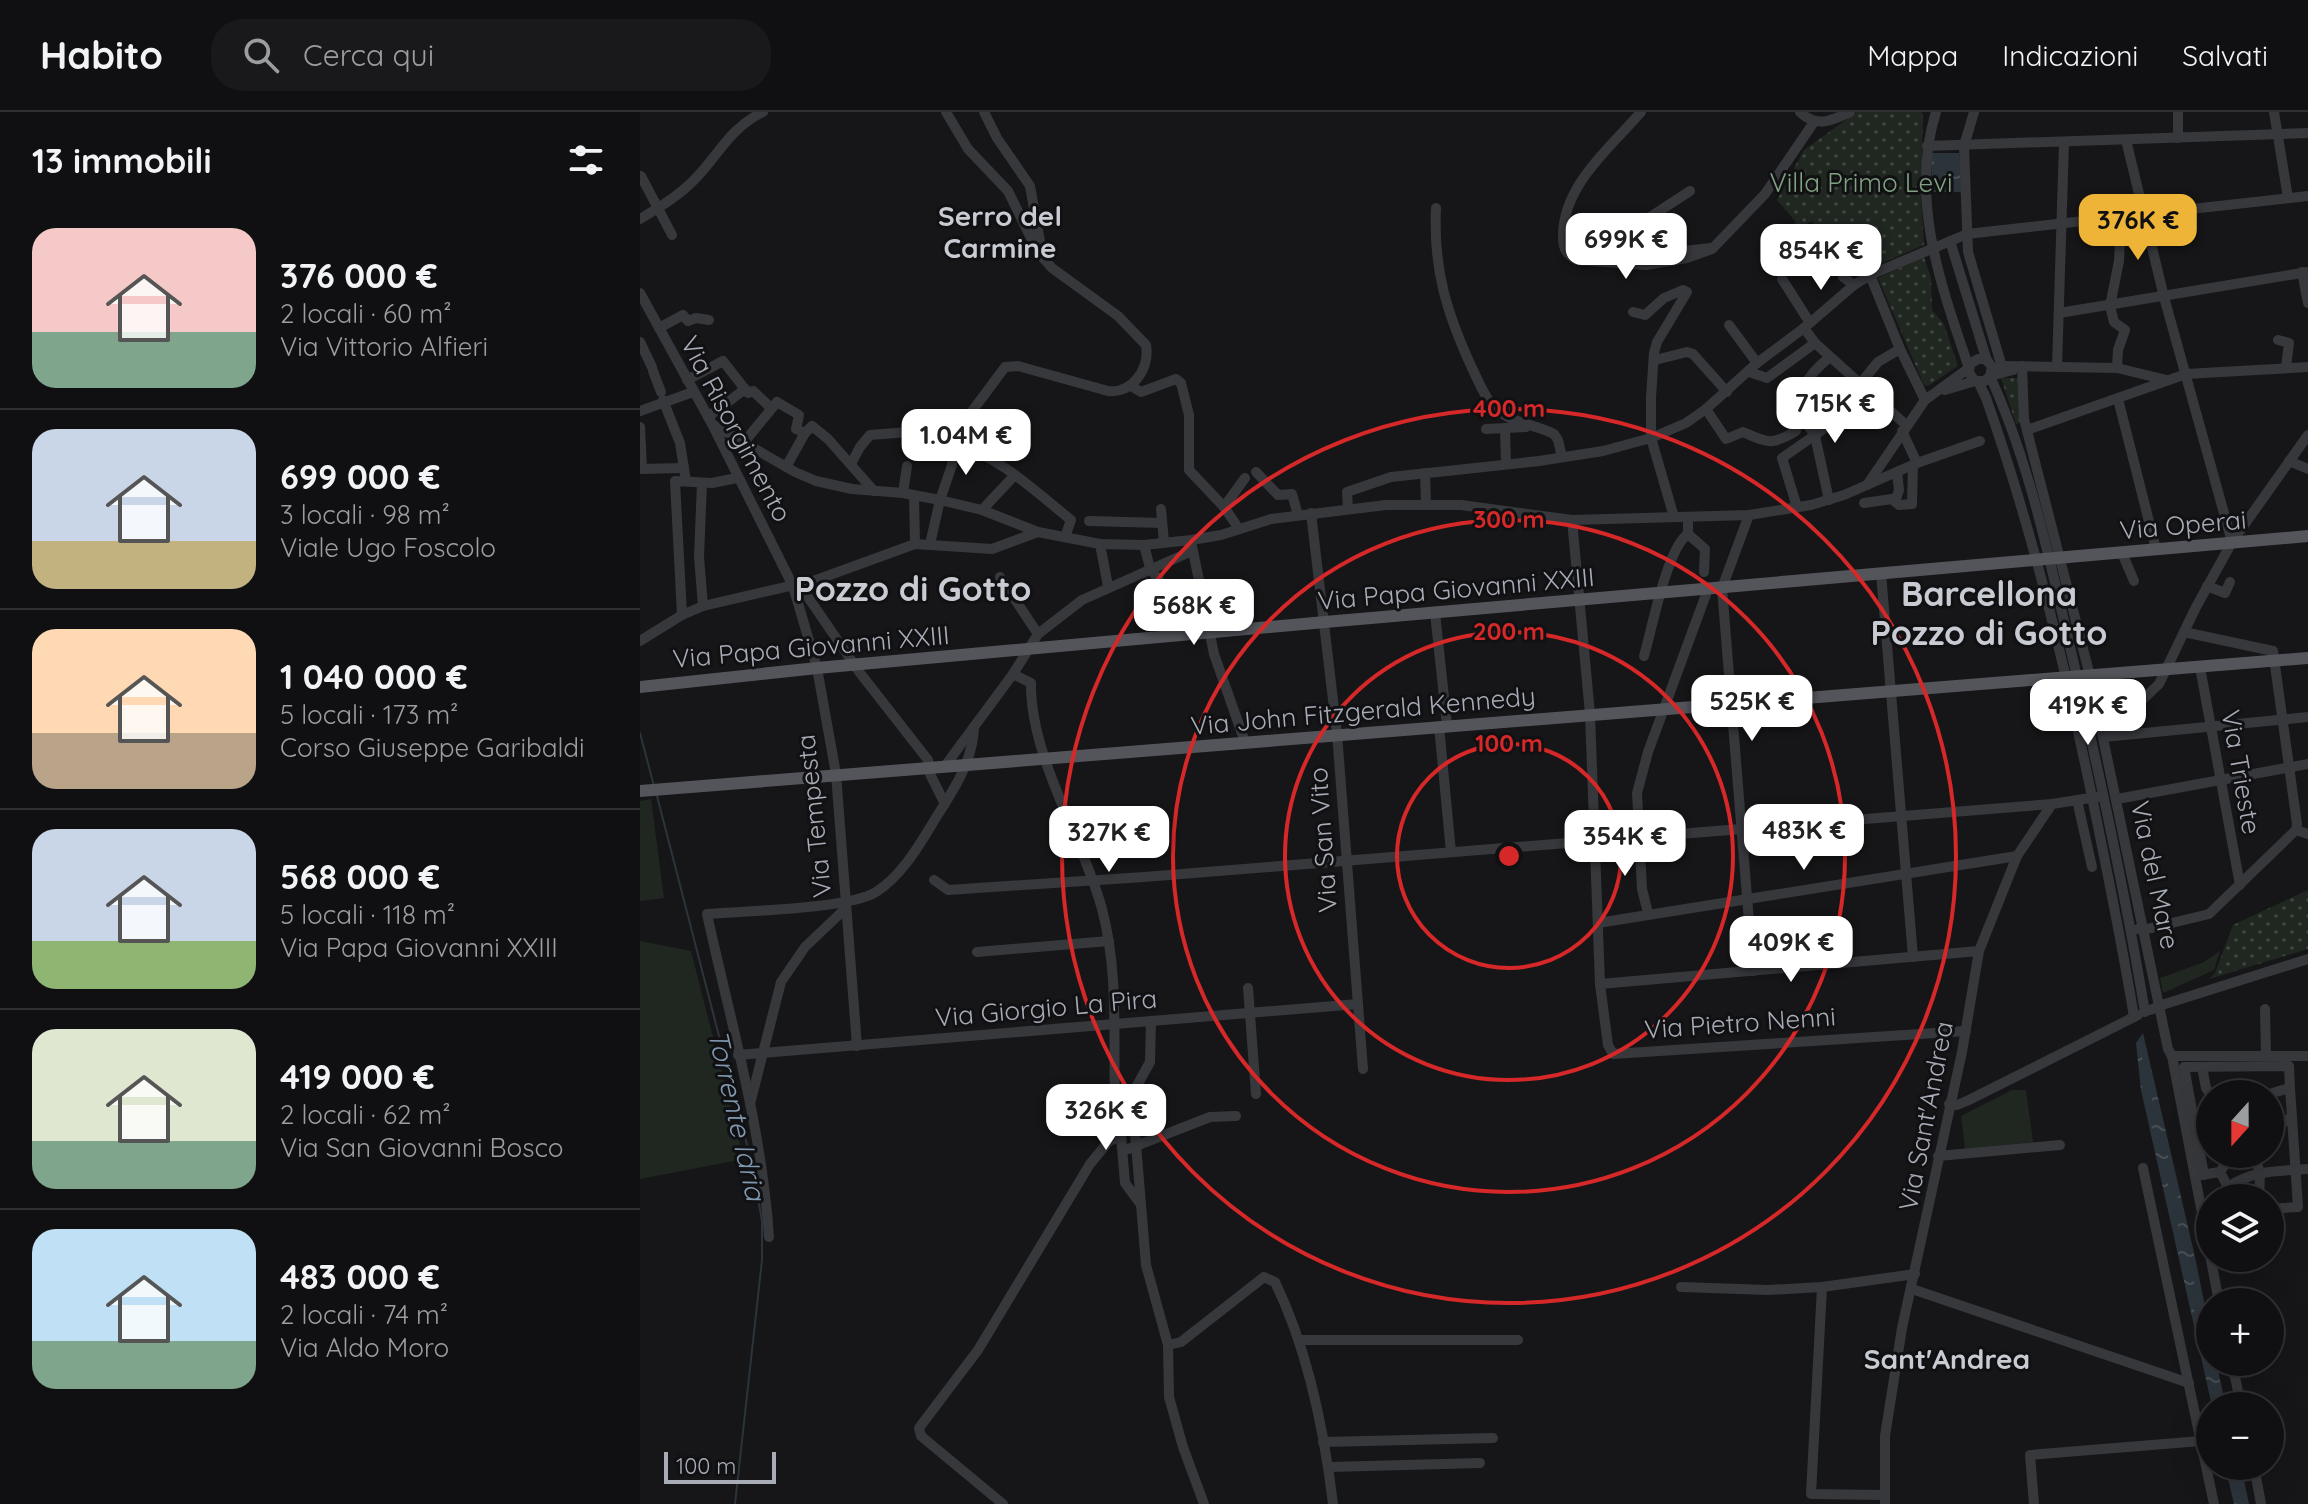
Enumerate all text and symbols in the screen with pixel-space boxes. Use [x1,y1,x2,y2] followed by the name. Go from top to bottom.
[211,19,771,91] search box
[40,31,163,79] text: Habito
[239,33,283,77] icon: search
[303,36,434,74] text: Cerca qui
[1867,38,1958,73] text: Mappa
[2002,38,2138,73] text: Indicazioni
[2182,38,2268,73] text: Salvati
[564,138,608,182] icon: filters
[32,139,212,182] text: 13 immobili
[1770,166,1952,199] park label: Villa Primo Levi
[2073,194,2203,262] pin: 376K €
[938,198,1062,265] district label: Serro del Carmine
[2097,203,2179,236] text: 376K €
[1561,213,1691,281] pin: 699K €
[1584,222,1668,255] text: 699K €
[1756,224,1886,292] pin: 854K €
[1778,233,1864,266] text: 854K €
[280,254,438,297] text: 376 000 €
[96,260,192,356] icon: home
[280,297,451,330] text: 2 locali · 60 m²
[280,330,488,363] text: Via Vittorio Alfieri
[674,330,799,527] street label: Via Risorgimento
[1770,377,1900,445] pin: 715K €
[1794,386,1876,419] text: 715K €
[1473,393,1545,423] text: 400 m
[892,409,1040,477] pin: 1.04M €
[920,418,1012,451] text: 1.04M €
[280,455,440,498] text: 699 000 €
[96,461,192,557] icon: home
[280,498,450,531] text: 3 locali · 98 m²
[2118,503,2248,546] street label: Via Operai
[1473,504,1545,534] text: 300 m
[280,531,496,564] text: Viale Ugo Foscolo
[1316,560,1596,617] street label: Via Papa Giovanni XXIII
[795,567,1031,610] district label: Pozzo di Gotto
[1871,572,2107,654] district label: Barcellona Pozzo di Gotto
[1129,579,1259,647] pin: 568K €
[1152,588,1236,621] text: 568K €
[1473,616,1545,646] text: 200 m
[671,618,951,675] street label: Via Papa Giovanni XXIII
[280,655,467,698] text: 1 040 000 €
[96,661,192,757] icon: home
[1687,675,1817,743] pin: 525K €
[1189,679,1537,742] street label: Via John Fitzgerald Kennedy
[2023,679,2153,747] pin: 419K €
[1709,684,1795,717] text: 525K €
[2048,688,2128,721] text: 419K €
[280,698,458,731] text: 5 locali · 173 m²
[2214,707,2269,837] street label: Via Trieste
[1475,728,1543,758] text: 100 m
[280,731,585,764] text: Corso Giuseppe Garibaldi
[789,733,838,899] street label: Via Tempesta
[1301,766,1344,914] street label: Via San Vito
[2124,798,2187,952] street label: Via del Mare
[1739,804,1869,872] pin: 483K €
[1044,806,1174,874] pin: 327K €
[1560,810,1690,878] pin: 354K €
[1762,813,1846,846] text: 483K €
[1067,815,1151,848] text: 327K €
[1583,819,1667,852] text: 354K €
[1495,842,1523,870] centre of rings
[280,855,440,898] text: 568 000 €
[96,861,192,957] icon: home
[280,898,455,931] text: 5 locali · 118 m²
[1726,916,1856,984] pin: 409K €
[1748,925,1834,958] text: 409K €
[280,931,558,964] text: Via Papa Giovanni XXIII
[934,981,1158,1034] street label: Via Giorgio La Pira
[1643,999,1837,1046] street label: Via Pietro Nenni
[1891,1018,1960,1214] street label: Via Sant'Andrea
[701,1026,775,1206] water label: Torrente Idria
[280,1055,435,1098] text: 419 000 €
[96,1061,192,1157] icon: home
[2196,1080,2284,1168] north arrow
[2196,1080,2284,1480] map controls
[1041,1084,1171,1152] pin: 326K €
[1064,1093,1148,1126] text: 326K €
[280,1098,450,1131] text: 2 locali · 62 m²
[280,1131,564,1164] text: Via San Giovanni Bosco
[2196,1184,2284,1272] button: layers
[280,1255,440,1298] text: 483 000 €
[96,1261,192,1357] icon: home
[2196,1288,2284,1376] button: +
[280,1298,448,1331] text: 2 locali · 74 m²
[280,1331,449,1364] text: Via Aldo Moro
[1864,1341,2030,1376] district label: Sant'Andrea
[2196,1392,2284,1480] button: −
[664,1448,776,1484] scale bar
[676,1452,736,1480] text: 100 m

